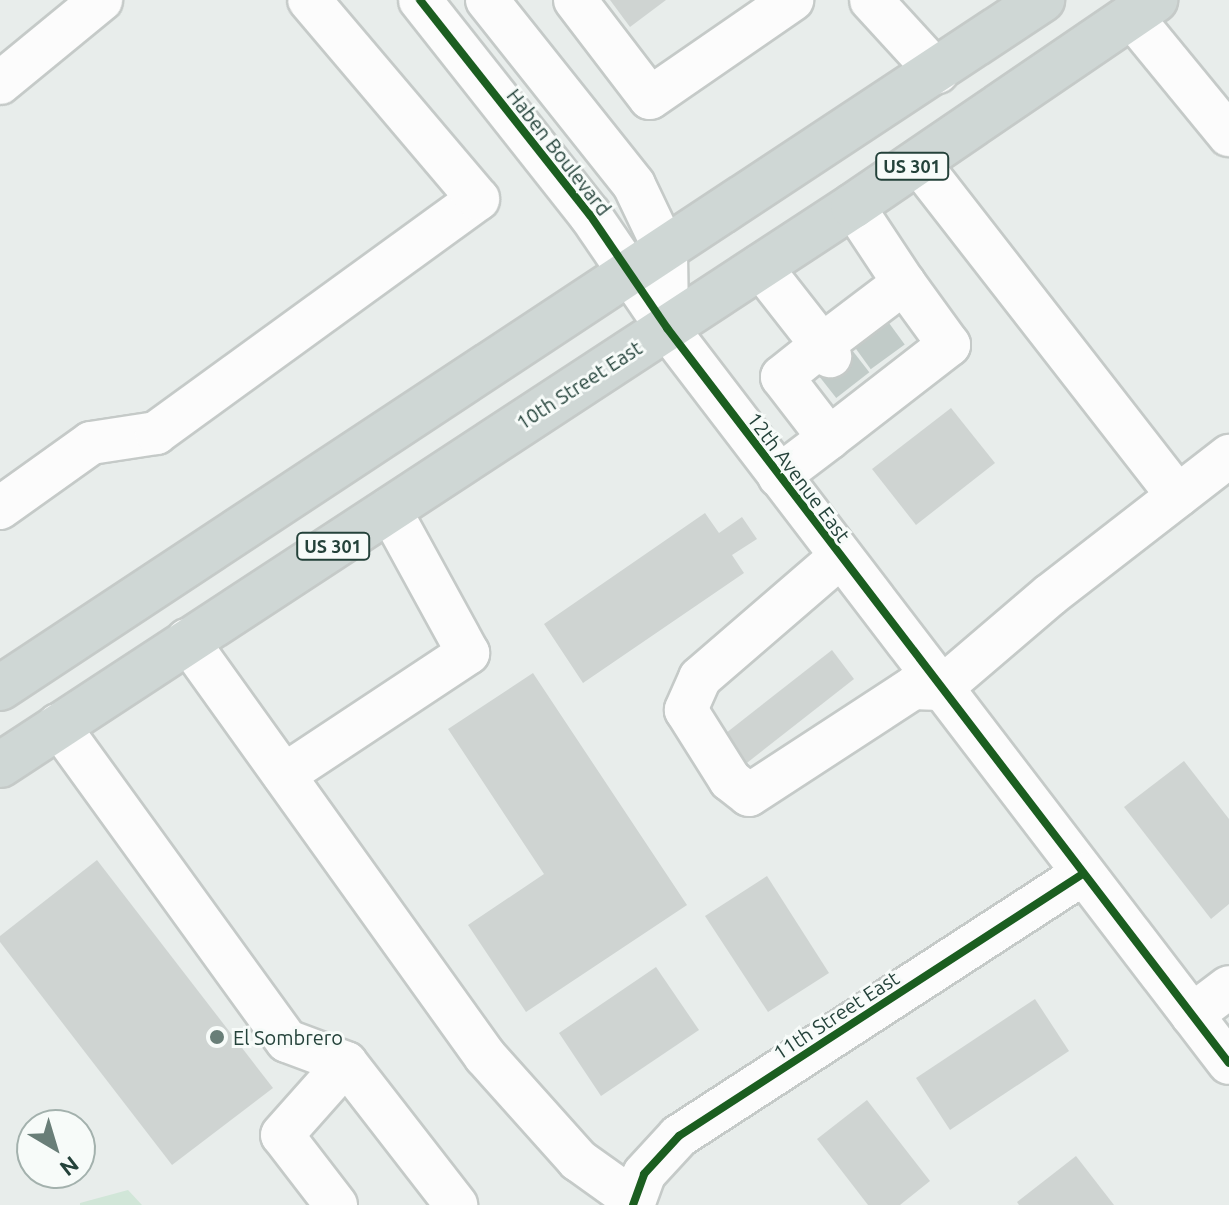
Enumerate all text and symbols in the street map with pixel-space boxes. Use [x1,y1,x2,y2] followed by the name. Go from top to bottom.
[502,84,616,220] street label: Haben Boulevard
[874,152,950,180] road number: US 301
[512,335,646,435] street label: 10th Street East
[742,407,856,547] street label: 12th Avenue East
[295,532,371,560] road number: US 301
[769,965,903,1065] street label: 11th Street East
[233,1025,343,1049] place label: El Sombrero
[208,1028,226,1046] marker: El Sombrero
[16,1109,96,1189] north arrow
[56,1152,84,1182] text: N

